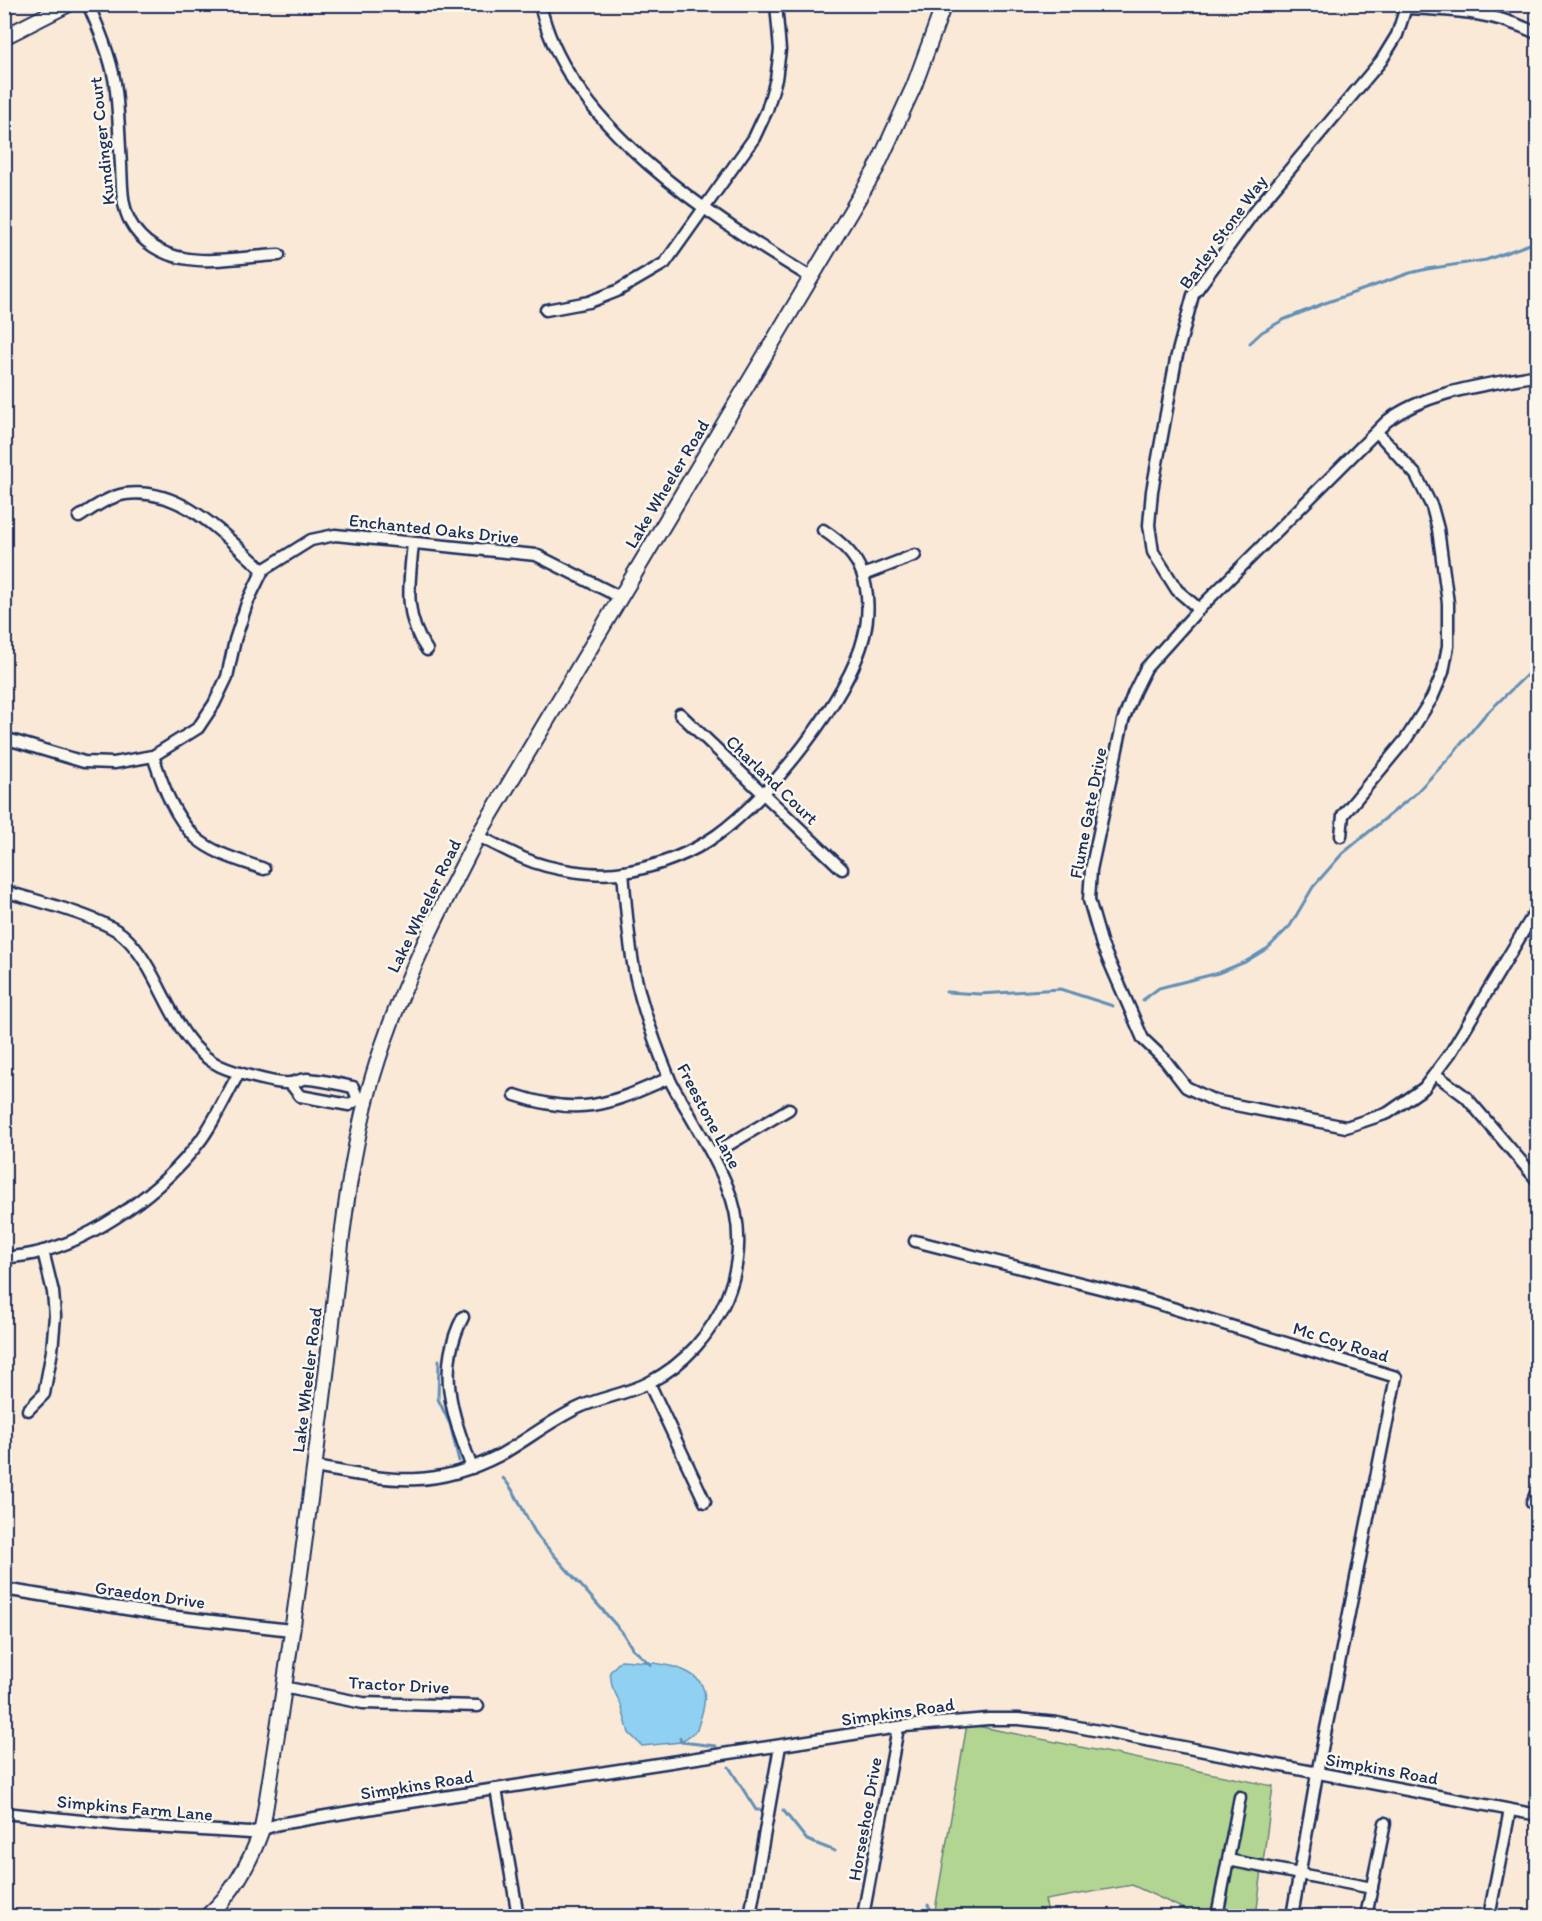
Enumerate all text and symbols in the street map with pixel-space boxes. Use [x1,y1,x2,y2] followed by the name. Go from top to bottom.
[84,75,120,206] street label: Kundinger Court
[1174,170,1272,293] street label: Barley Stone Way
[620,415,714,552] street label: Lake Wheeler Road
[348,509,520,549] street label: Enchanted Oaks Drive
[721,730,823,830] street label: Charland Court
[1064,746,1112,880] street label: Flume Gate Drive
[382,835,466,976] street label: Lake Wheeler Road
[672,1059,746,1173] street label: Freestone Lane
[287,1306,327,1454] street label: Lake Wheeler Road
[1290,1317,1392,1367] street label: Mc Coy Road
[93,1576,207,1614] street label: Graedon Drive
[348,1671,450,1699] street label: Tractor Drive
[840,1693,956,1731] street label: Simpkins Road
[1324,1748,1440,1790] street label: Simpkins Road
[843,1755,887,1883] street label: Horseshoe Drive
[359,1765,475,1805] street label: Simpkins Road
[56,1790,214,1826] street label: Simpkins Farm Lane

